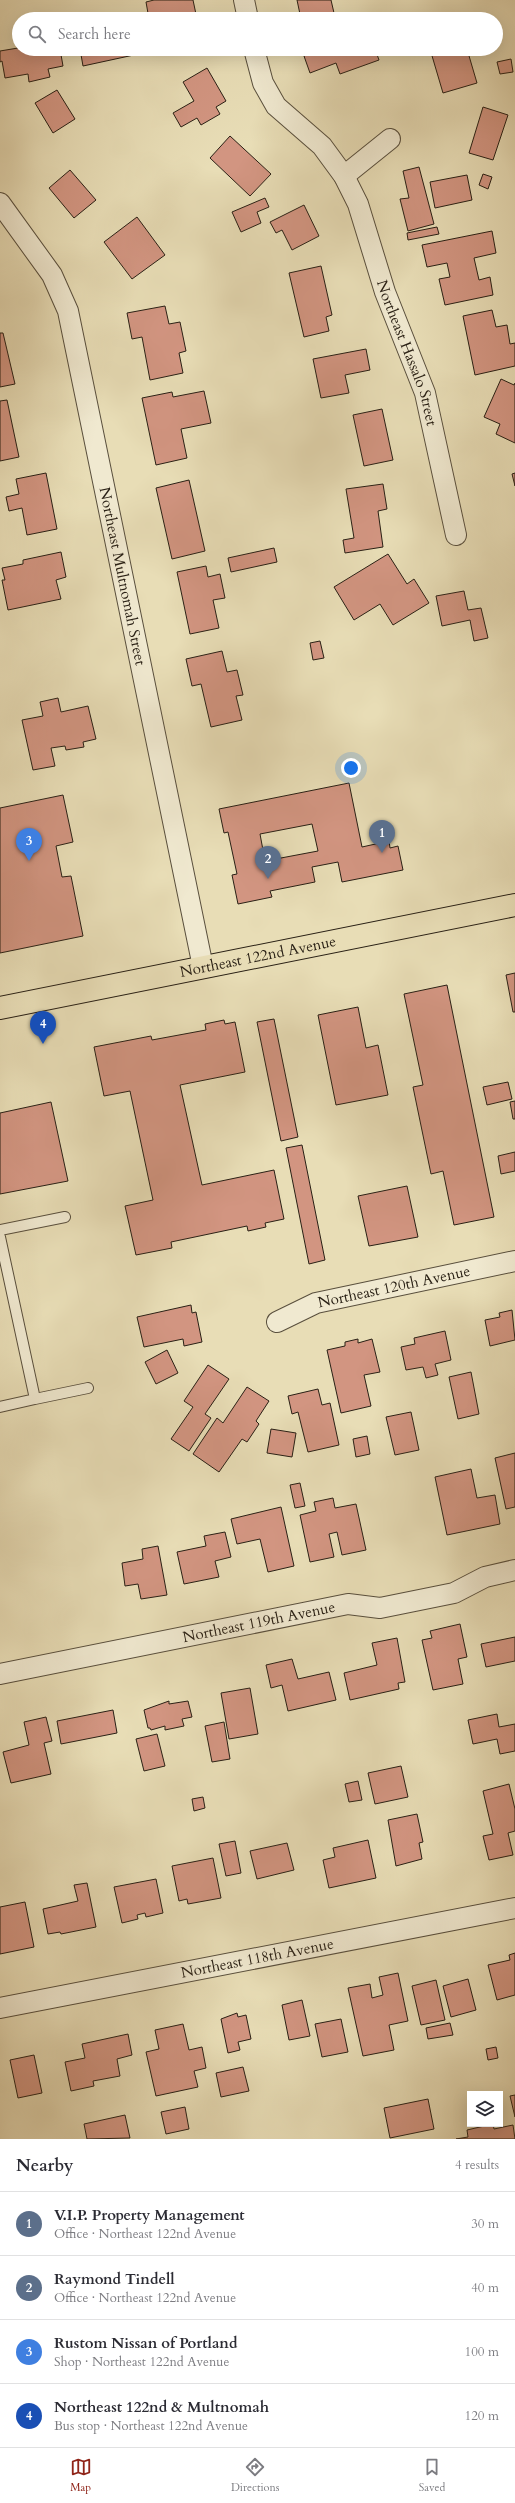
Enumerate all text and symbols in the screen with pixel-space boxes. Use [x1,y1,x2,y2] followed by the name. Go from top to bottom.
[12,12,503,56] search box
[26,23,48,45] icon: search
[58,24,131,44] text: Search here
[372,277,442,428] street label: Northeast Hassalo Street
[94,485,151,667] street label: Northeast Multnomah Street
[341,758,361,778] your location
[369,820,395,853] pin: 1
[16,828,42,861] pin: 3
[255,846,281,879] pin: 2
[178,931,338,982] street label: Northeast 122nd Avenue
[30,1011,56,1044] pin: 4
[316,1261,472,1312] street label: Northeast 120th Avenue
[181,1597,337,1647] street label: Northeast 119th Avenue
[179,1933,335,1983] street label: Northeast 118th Avenue
[467,2091,503,2127] map controls
[467,2091,503,2127] button: layers
[16,2154,73,2177] text: Nearby
[455,2156,499,2174] text: 4 results
[54,2205,245,2225] text: V.I.P. Property Management
[26,2215,32,2233] text: 1
[471,2215,499,2233] text: 30 m
[54,2225,236,2243] text: Office · Northeast 122nd Avenue
[54,2269,175,2289] text: Raymond Tindell
[26,2279,32,2297] text: 2
[471,2279,499,2297] text: 40 m
[54,2289,236,2307] text: Office · Northeast 122nd Avenue
[54,2333,238,2353] text: Rustom Nissan of Portland
[26,2343,32,2361] text: 3
[465,2343,499,2361] text: 100 m
[54,2353,229,2371] text: Shop · Northeast 122nd Avenue
[54,2397,269,2417] text: Northeast 122nd & Multnomah
[26,2407,32,2425] text: 4
[465,2407,499,2425] text: 120 m
[54,2417,248,2435] text: Bus stop · Northeast 122nd Avenue
[70,2456,92,2495] tab: Map
[231,2456,279,2495] tab: Directions
[419,2456,445,2495] tab: Saved

